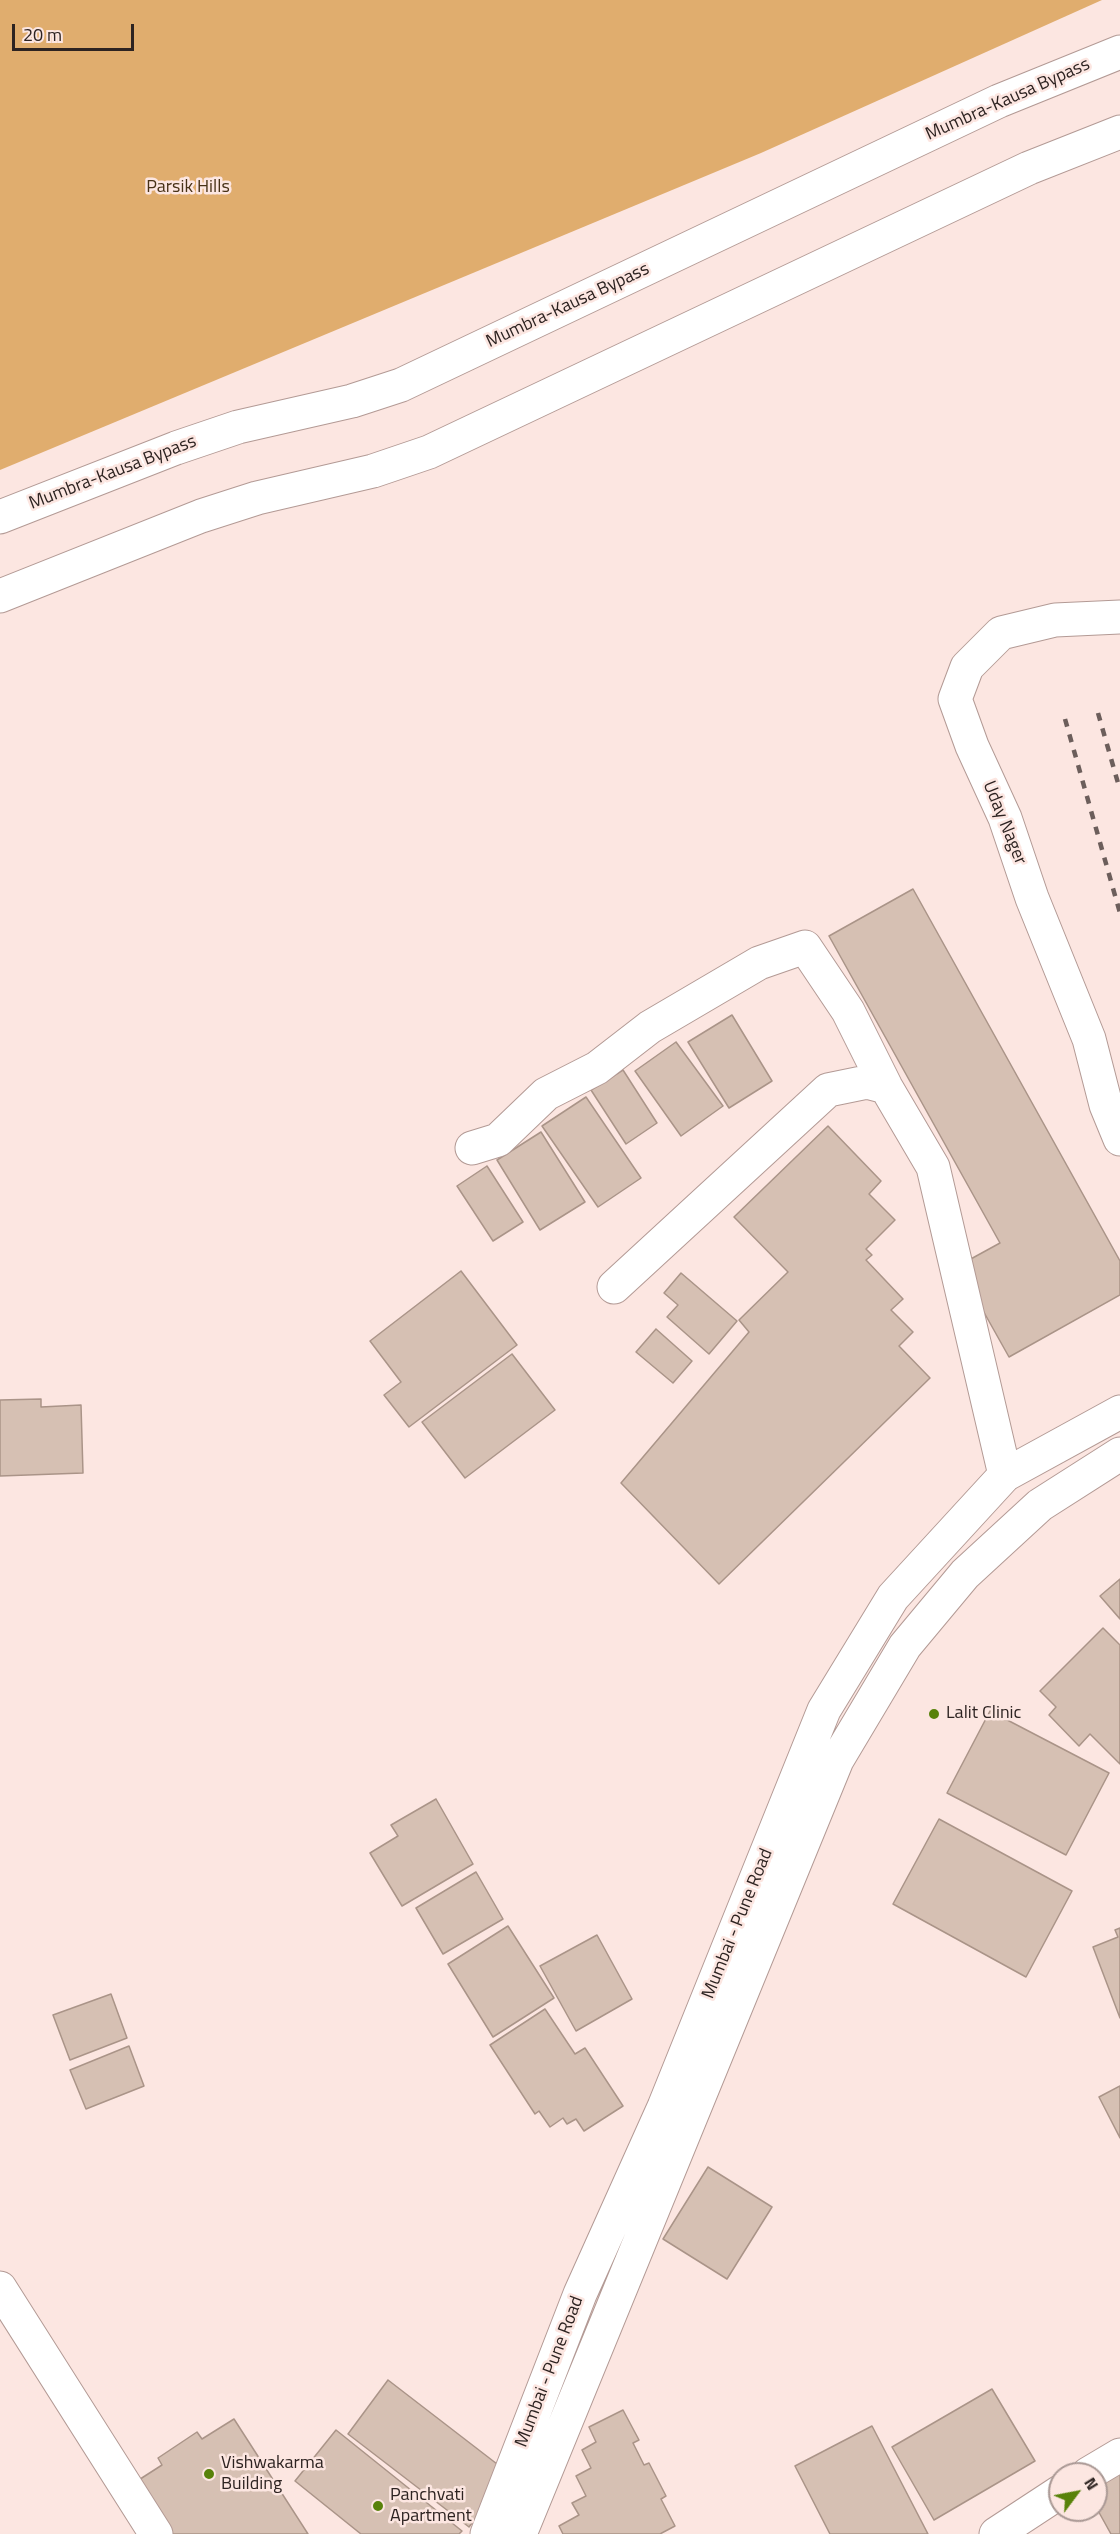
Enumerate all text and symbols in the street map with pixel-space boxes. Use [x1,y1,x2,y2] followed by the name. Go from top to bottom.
[15,12,136,50] scale bar
[23,21,62,48] text: 20 m
[923,54,1093,146] street label: Mumbra-Kausa Bypass
[146,177,230,199] park label: Parsik Hills
[483,259,653,353] street label: Mumbra-Kausa Bypass
[26,431,200,515] street label: Mumbra-Kausa Bypass
[977,778,1031,868] street label: Uday Nager
[946,1703,1021,1725] place label: Lalit Clinic
[927,1707,941,1721] marker: Lalit Clinic
[698,1846,778,2002] street label: Mumbai - Pune Road
[511,2294,589,2450] street label: Mumbai - Pune Road
[221,2453,324,2496] place label: Vishwakarma Building
[1048,2462,1108,2522] north arrow
[202,2467,216,2481] marker: Vishwakarma Building
[1078,2472,1105,2495] text: N
[390,2485,472,2528] place label: Panchvati Apartment
[371,2499,385,2513] marker: Panchvati Apartment

